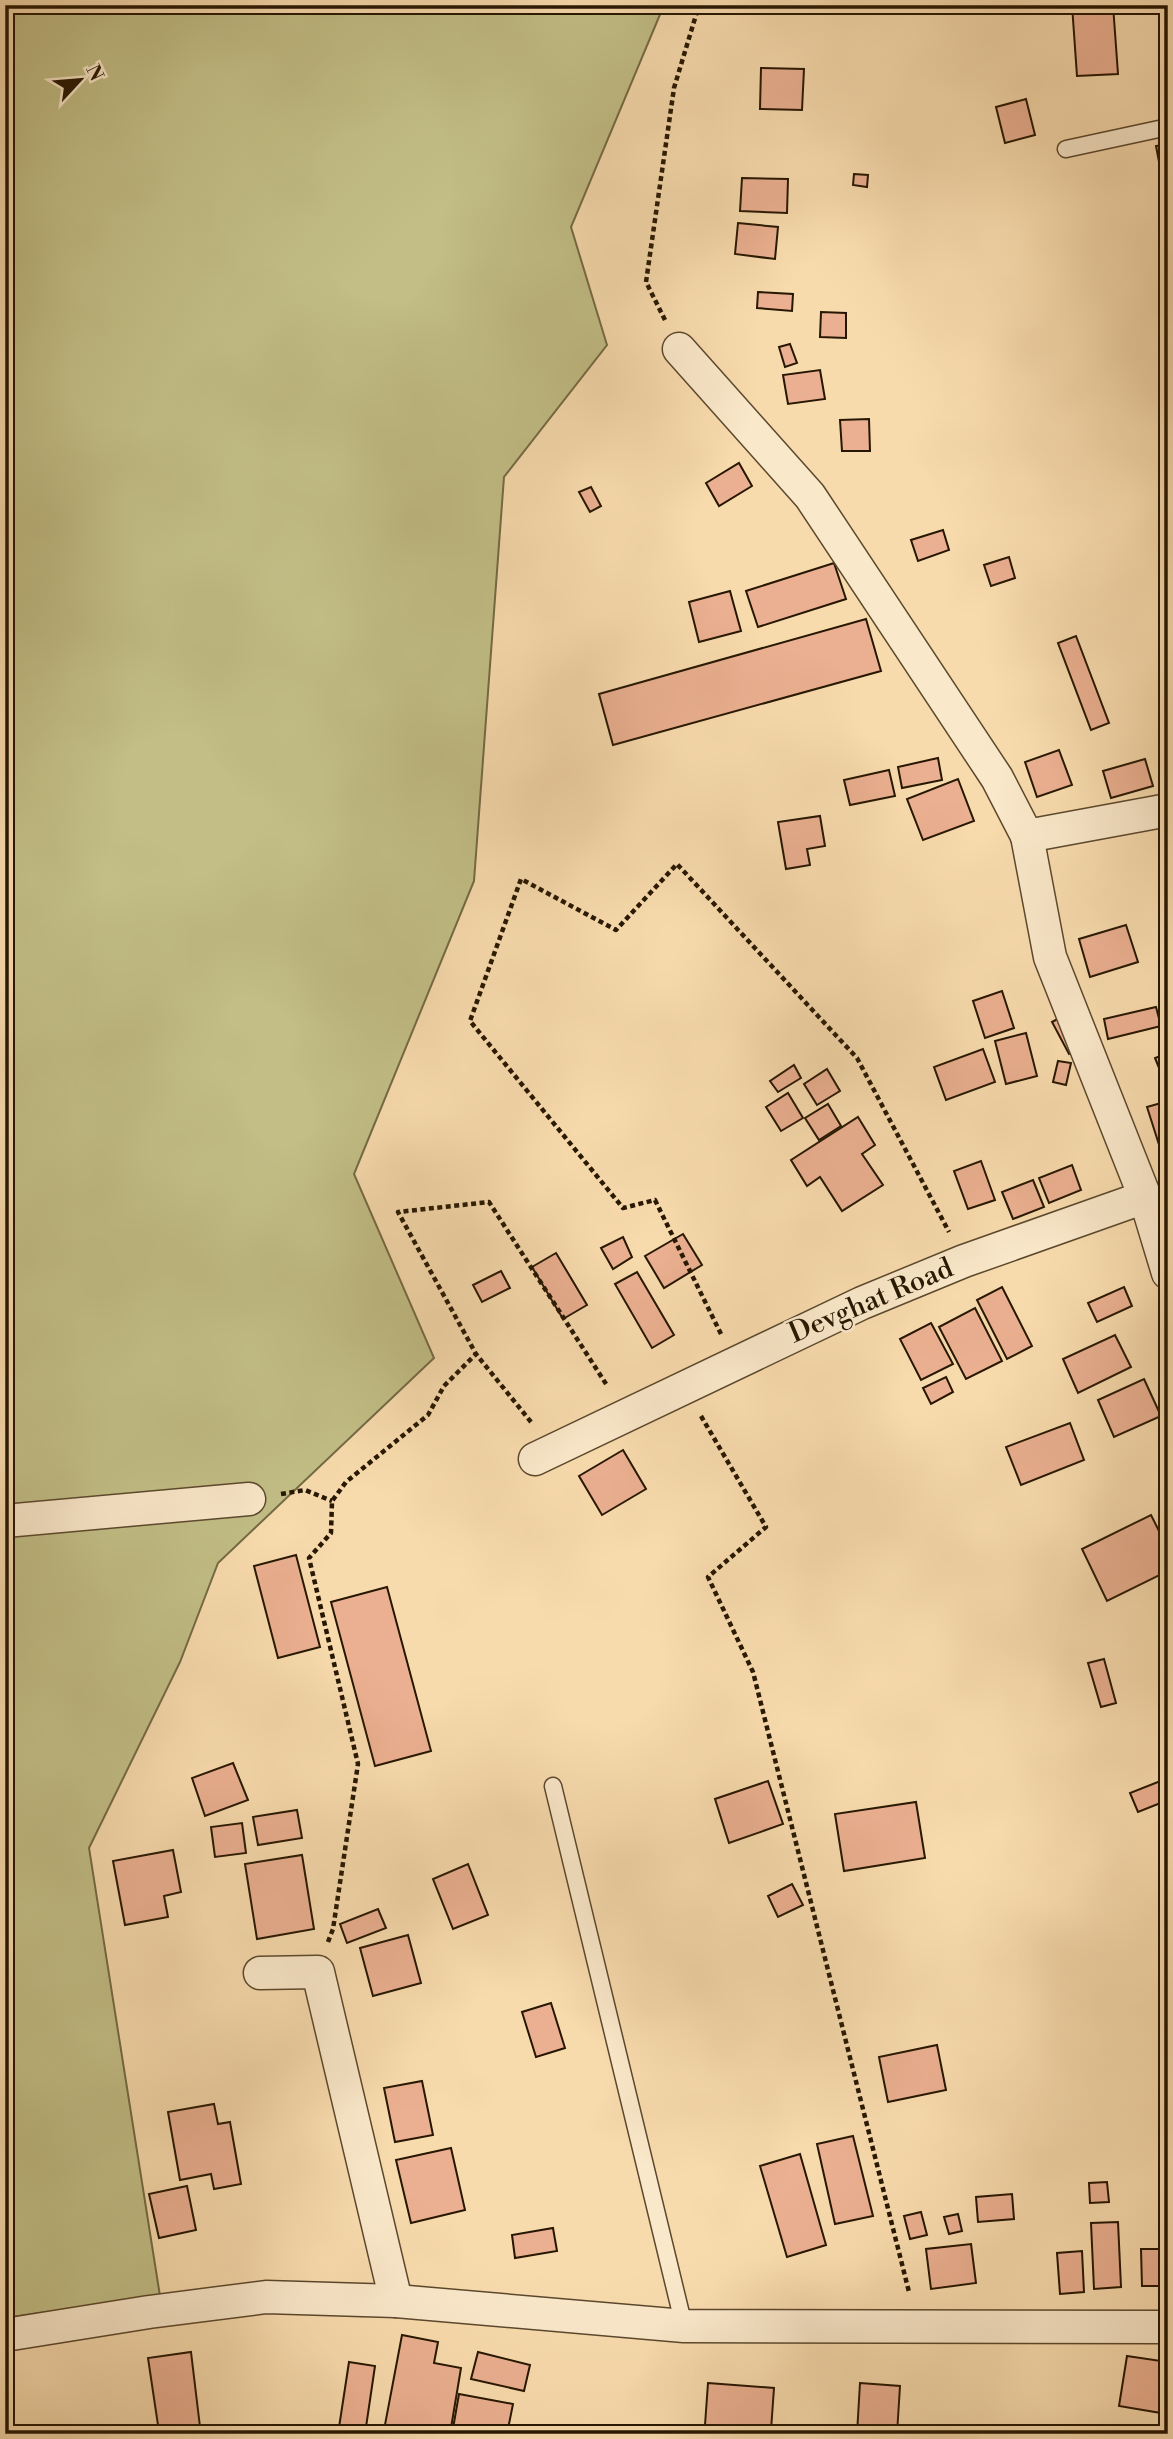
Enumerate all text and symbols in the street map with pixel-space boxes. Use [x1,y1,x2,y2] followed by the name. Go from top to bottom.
[46,46,116,116] north arrow
[80,61,108,85] text: N
[783,1251,959,1351] street label: Devghat Road

